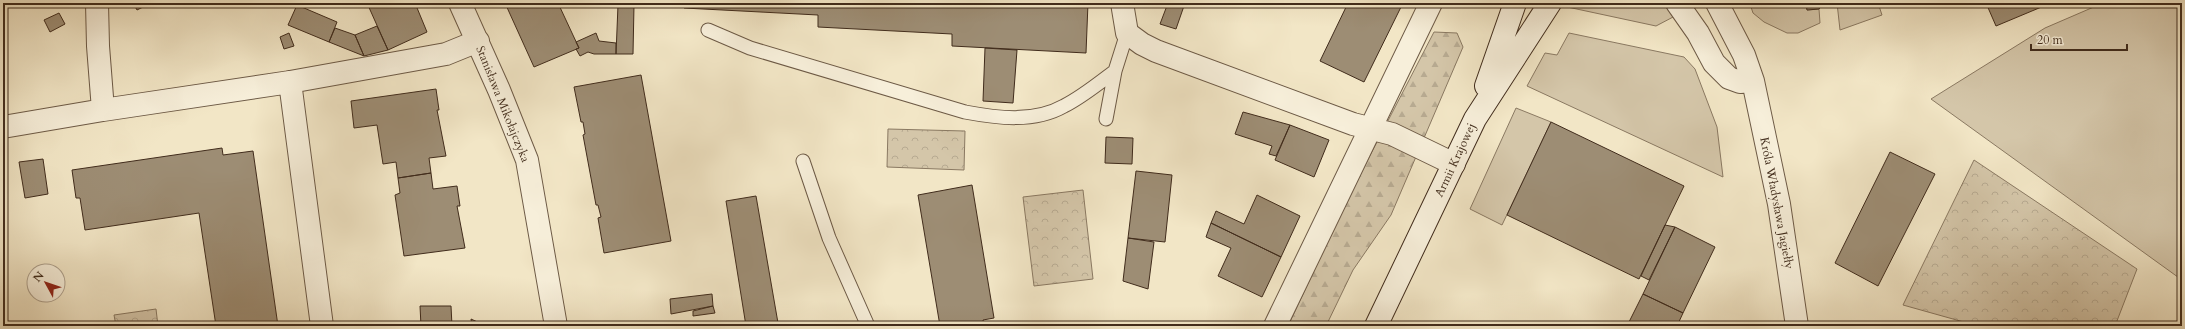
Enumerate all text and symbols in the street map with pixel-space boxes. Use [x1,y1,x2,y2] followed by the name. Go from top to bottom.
[2031,26,2127,52] scale bar
[2037,32,2064,48] text: 20 m
[472,44,534,165] street label: Stanisława Mikołajczyka
[1431,120,1479,200] street label: Armii Krajowej
[1756,136,1798,271] street label: Króla Władysława Jagiełły
[26,263,66,303] north arrow
[30,268,48,285] text: N

